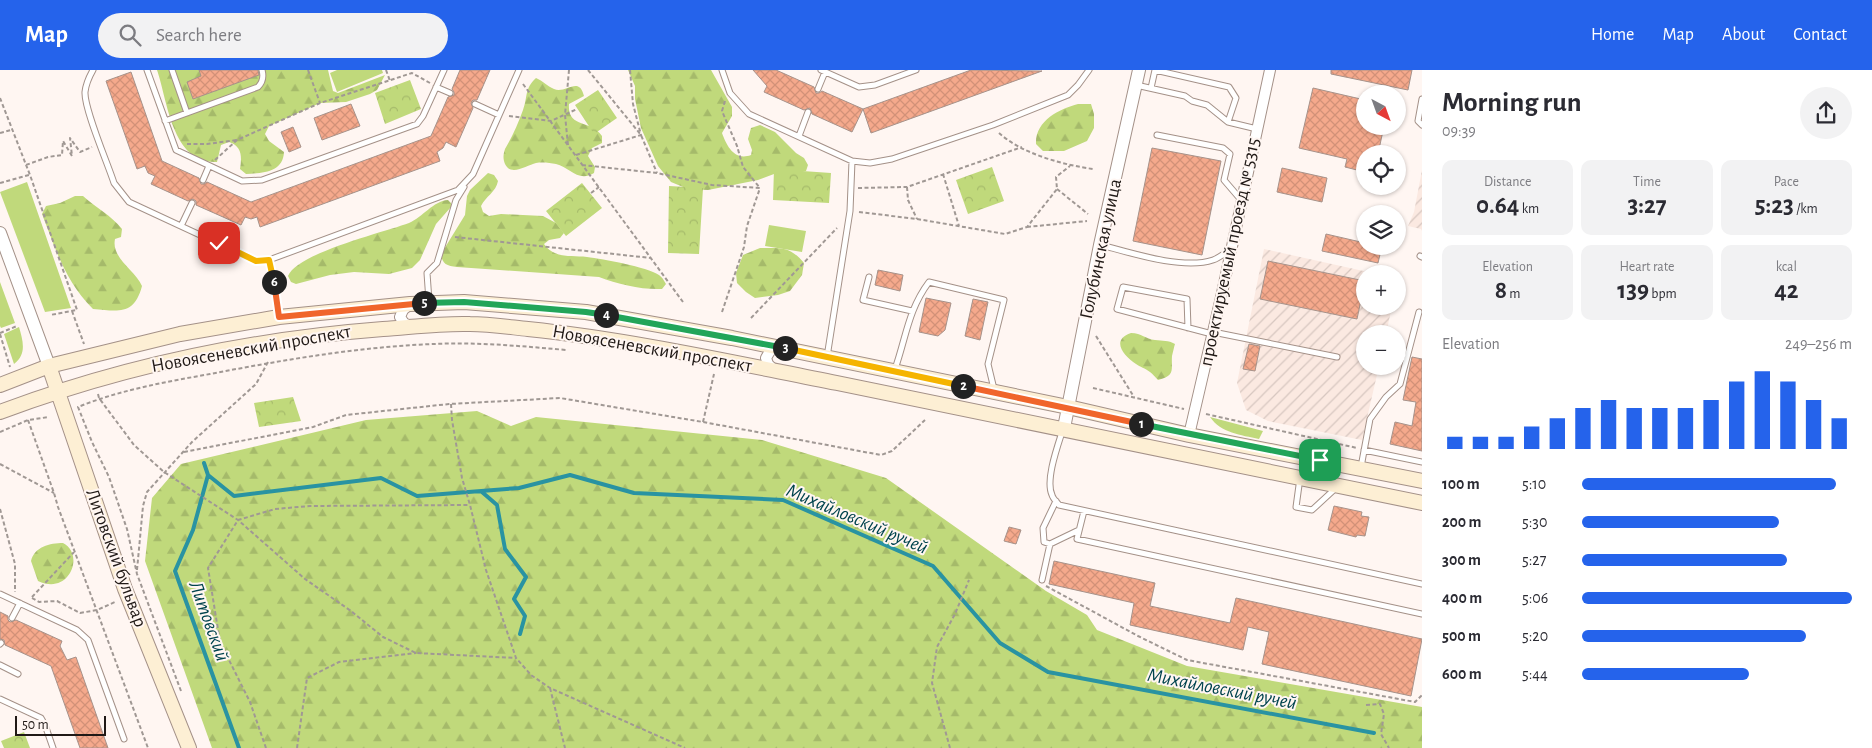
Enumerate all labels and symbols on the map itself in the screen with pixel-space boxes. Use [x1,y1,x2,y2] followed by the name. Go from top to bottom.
[1356,85,1406,135] north arrow
[1196,136,1264,368] street label: проектируемый проезд № 5315
[1077,177,1125,321] street label: Голубинская улица
[198,222,240,264] pin
[262,270,286,294] pin: 6
[412,290,436,316] pin: 5
[594,302,618,328] pin: 4
[150,322,352,376] street label: Новоясеневский проспект
[551,322,753,376] street label: Новоясеневский проспект
[772,336,798,360] pin: 3
[950,374,976,398] pin: 2
[1128,412,1154,436] pin: 1
[1299,439,1341,481] pin
[783,480,931,558] water label: Михайловский ручей
[82,486,150,630] street label: Литовский бульвар
[185,577,233,664] water label: Литовский
[1146,665,1298,713] water label: Михайловский ручей
[15,713,106,736] scale bar

